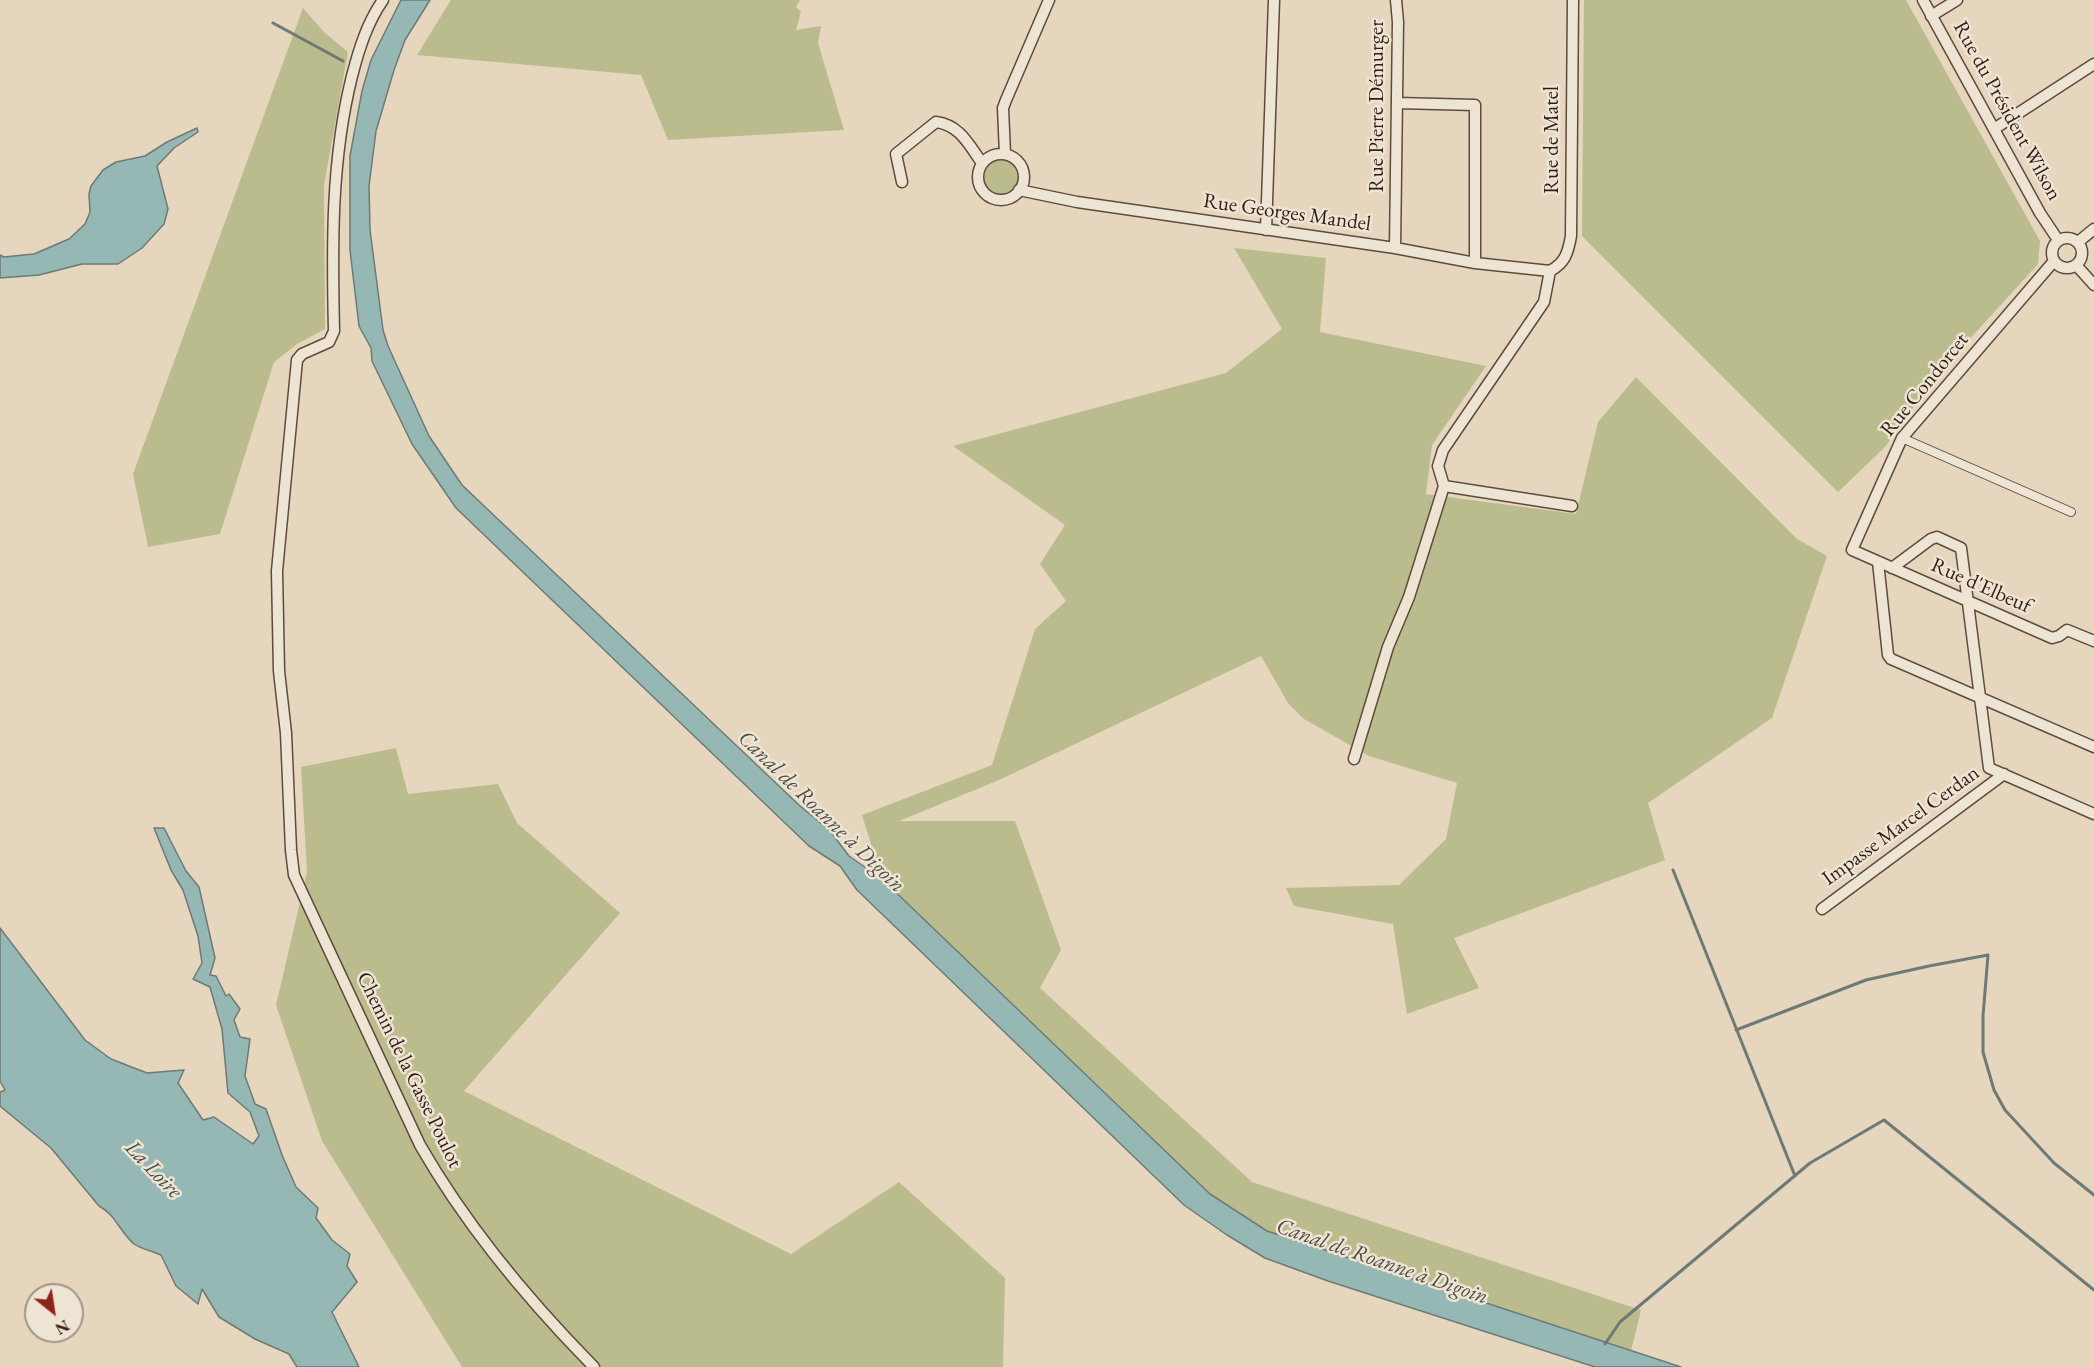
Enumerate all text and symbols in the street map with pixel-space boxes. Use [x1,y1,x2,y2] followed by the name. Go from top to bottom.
[1947,17,2067,205] street label: Rue du Président Wilson
[1364,20,1390,192] street label: Rue Pierre Démurger
[1539,86,1565,194] street label: Rue de Matel
[1201,189,1373,237] street label: Rue Georges Mandel
[1876,328,1974,442] street label: Rue Condorcet
[1927,553,2035,619] street label: Rue d'Elbeuf
[732,725,910,899] water label: Canal de Roanne à Digoin
[1818,761,1984,891] street label: Impasse Marcel Cerdan
[351,968,467,1172] street label: Chemin de la Gasse Poulot
[119,1135,187,1205] water label: La Loire
[1273,1213,1491,1311] water label: Canal de Roanne à Digoin
[24,1283,84,1343] north arrow
[51,1315,73,1340] text: N

